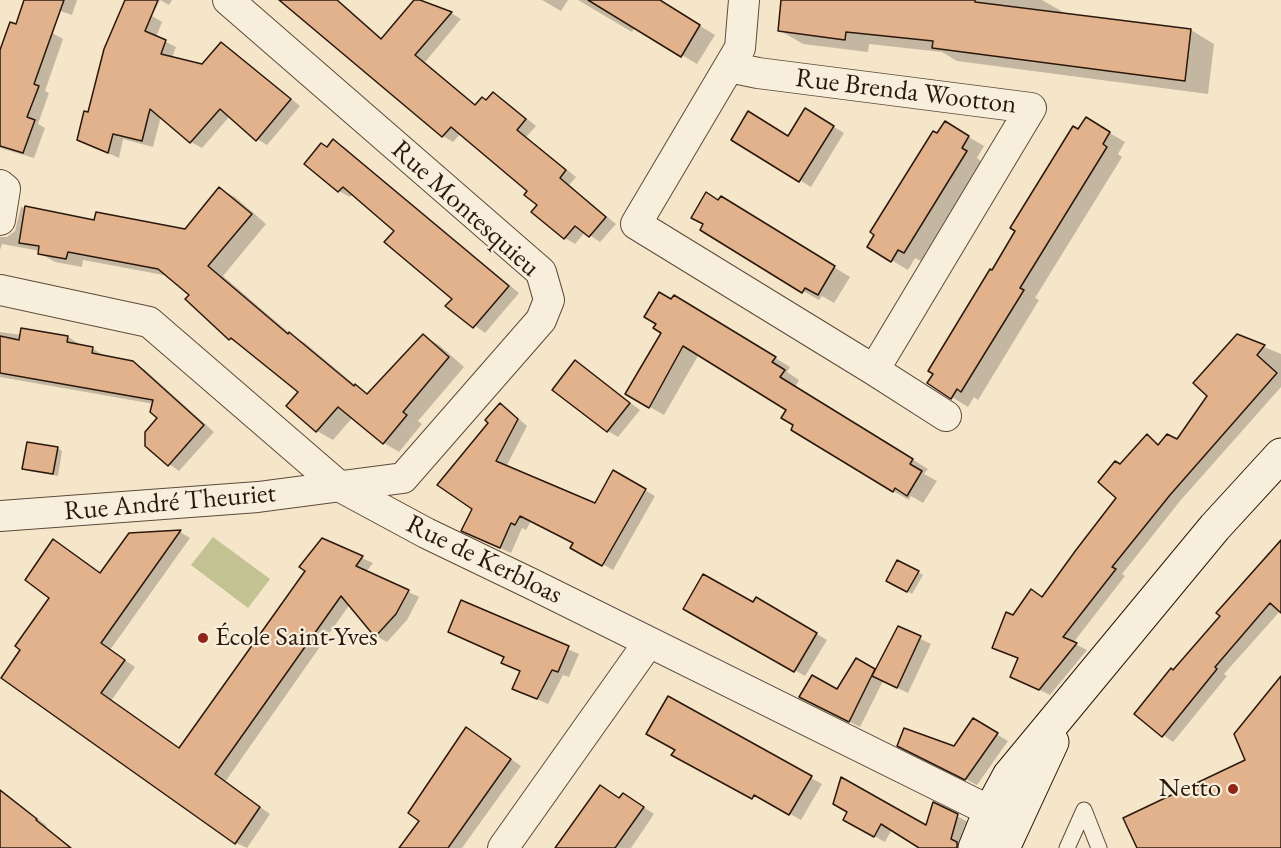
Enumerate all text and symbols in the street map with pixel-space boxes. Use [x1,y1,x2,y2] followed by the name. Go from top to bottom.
[794,62,1018,122] street label: Rue Brenda Wootton
[384,134,546,284] street label: Rue Montesquieu
[63,478,277,528] street label: Rue André Theuriet
[401,508,567,612] street label: Rue de Kerbloas
[215,622,378,654] place label: École Saint-Yves
[196,631,210,645] marker: École Saint-Yves
[1159,773,1221,805] place label: Netto
[1226,782,1240,796] marker: Netto

